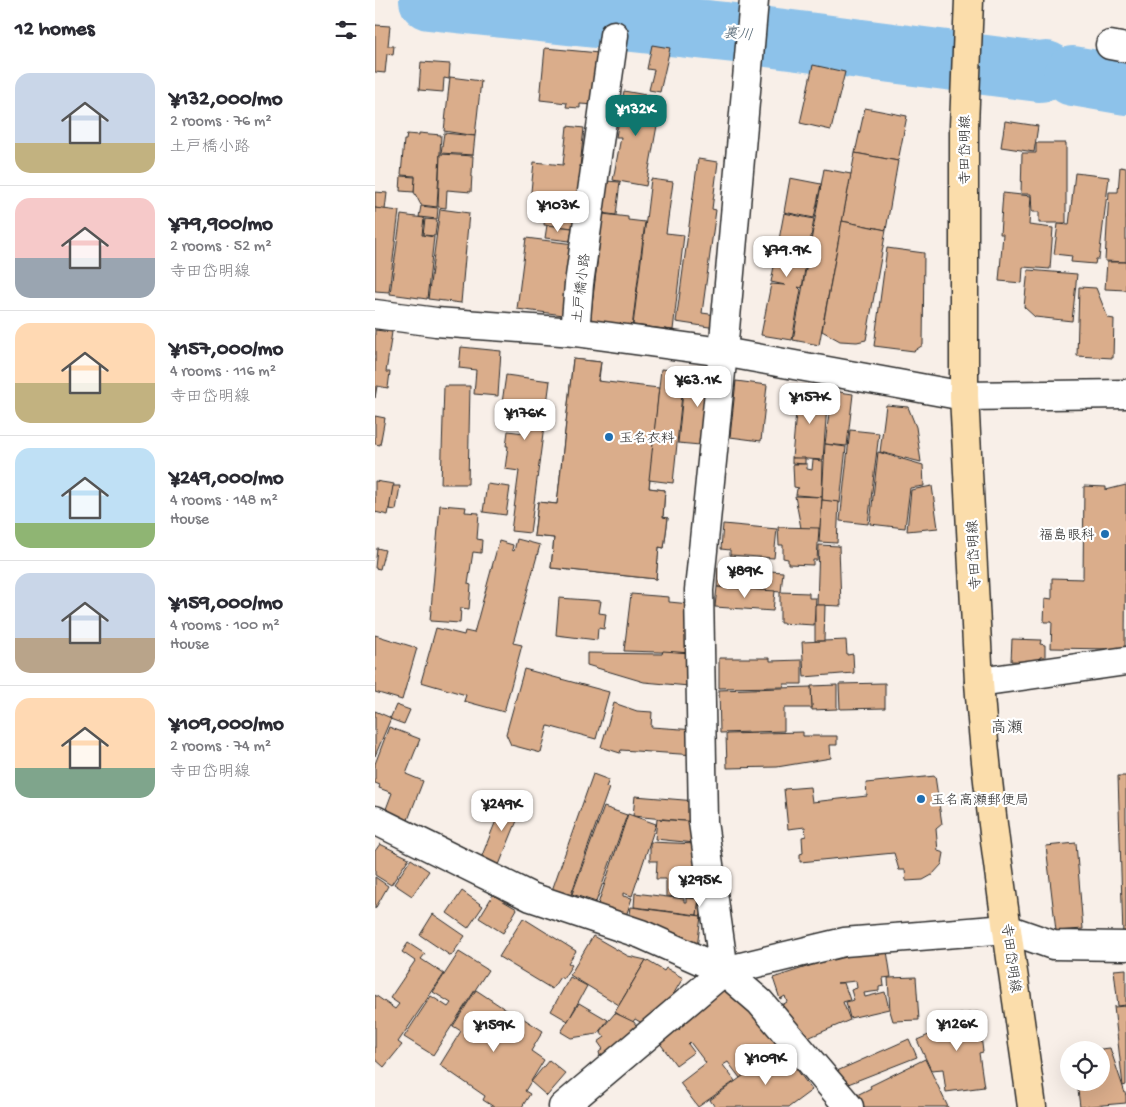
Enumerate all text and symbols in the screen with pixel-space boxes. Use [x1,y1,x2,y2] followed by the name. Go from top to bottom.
[332,16,360,44] icon: filters
[15,18,94,43] text: 12 homes
[722,23,754,46] water label: 裏川
[170,88,283,113] text: ¥132,000/mo
[55,93,115,153] icon: home
[601,94,671,137] pin: ¥132K
[617,101,655,120] text: ¥132K
[170,113,272,132] text: 2 rooms · 76 m²
[958,115,975,185] street label: 寺田岱明線
[170,139,250,158] text: 土戸橋小路
[523,190,593,233] pin: ¥103K
[538,197,578,216] text: ¥103K
[170,213,273,238] text: ¥79,900/mo
[55,218,115,278] icon: home
[746,236,828,278] pin: ¥79.9K
[170,238,272,257] text: 2 rooms · 52 m²
[764,242,810,261] text: ¥79.9K
[570,253,595,324] street label: 土戸橋小路
[170,264,250,283] text: 寺田岱明線
[170,338,283,363] text: ¥157,000/mo
[55,343,115,403] icon: home
[170,363,276,382] text: 4 rooms · 116 m²
[657,366,739,408] pin: ¥63.1K
[676,372,720,391] text: ¥63.1K
[775,382,845,425] pin: ¥157K
[170,389,250,408] text: 寺田岱明線
[790,389,830,408] text: ¥157K
[490,398,560,441] pin: ¥176K
[505,405,545,424] text: ¥176K
[603,431,615,443] marker: 玉名衣料
[619,431,675,448] place label: 玉名衣料
[170,467,284,492] text: ¥249,000/mo
[55,468,115,528] icon: home
[170,492,278,511] text: 4 rooms · 148 m²
[170,511,209,530] text: House
[965,519,986,590] street label: 寺田岱明線
[1039,528,1095,545] place label: 福島眼科
[1099,528,1111,540] marker: 福島眼科
[715,556,775,599] pin: ¥89K
[728,563,762,582] text: ¥89K
[170,592,283,617] text: ¥159,000/mo
[55,593,115,653] icon: home
[170,617,280,636] text: 4 rooms · 100 m²
[170,636,209,655] text: House
[170,713,284,738] text: ¥109,000/mo
[55,718,115,778] icon: home
[991,719,1023,739] district label: 高瀬
[170,738,271,757] text: 2 rooms · 74 m²
[170,764,250,783] text: 寺田岱明線
[467,790,537,832] pin: ¥249K
[915,793,927,805] marker: 玉名高瀬郵便局
[931,793,1029,810] place label: 玉名高瀬郵便局
[482,796,522,815] text: ¥249K
[665,866,735,908] pin: ¥295K
[680,872,720,891] text: ¥295K
[996,923,1023,994] street label: 寺田岱明線
[459,1010,529,1053] pin: ¥159K
[922,1010,992,1052] pin: ¥126K
[938,1016,976,1035] text: ¥126K
[474,1017,514,1036] text: ¥159K
[1060,1041,1110,1091] map controls
[1060,1041,1110,1091] button: locate
[731,1044,801,1086] pin: ¥109K
[746,1050,786,1069] text: ¥109K

